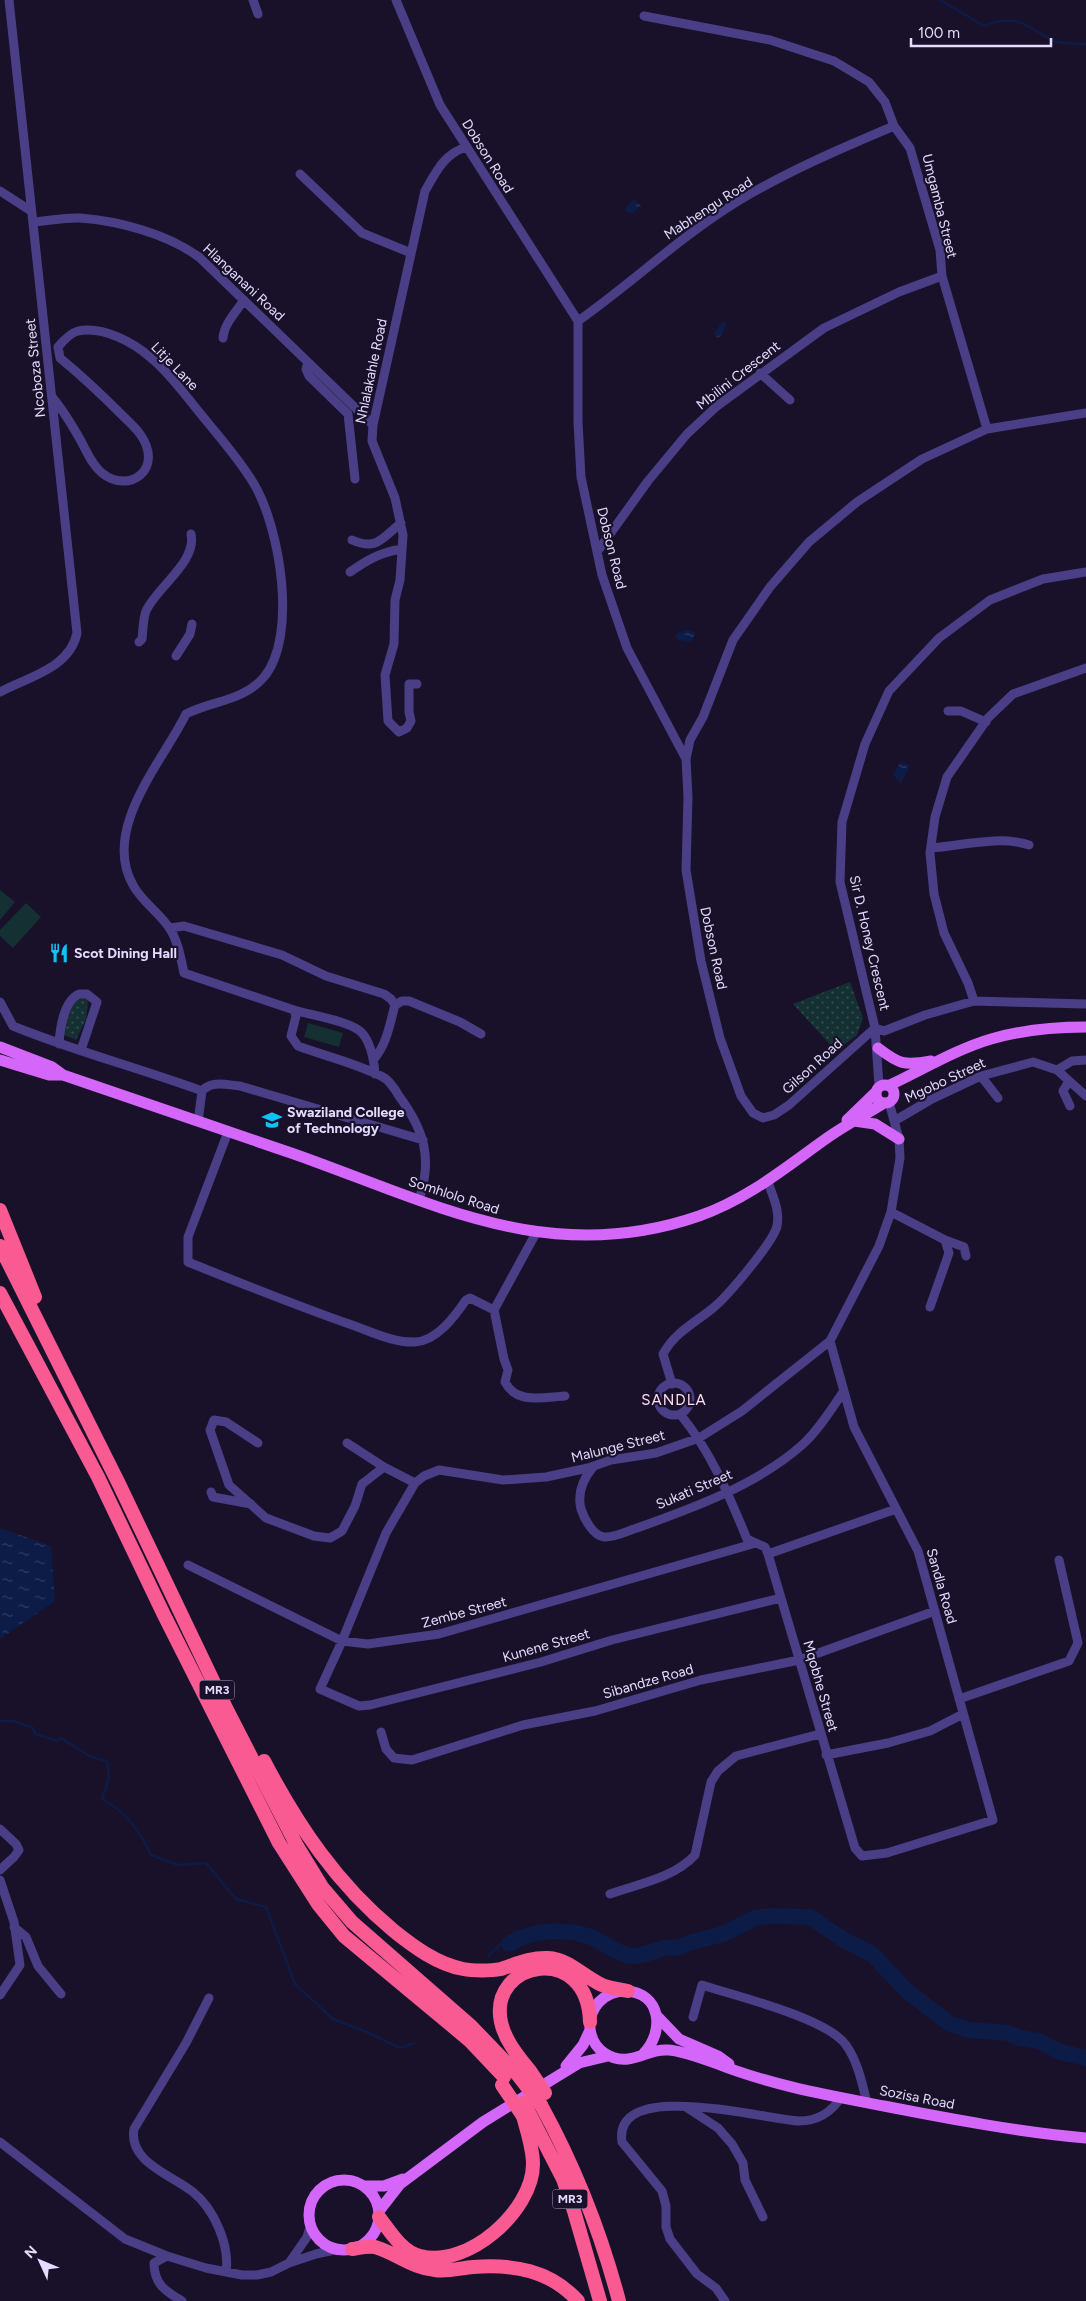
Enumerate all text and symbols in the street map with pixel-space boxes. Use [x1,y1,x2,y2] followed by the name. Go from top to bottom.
[911,15,1051,47] scale bar
[918,24,960,42] text: 100 m
[458,116,517,196] street label: Dobson Road
[918,152,961,260] street label: Umgamba Street
[661,173,756,243] street label: Mabhengu Road
[199,240,288,325] street label: Hlanganani Road
[352,317,391,425] street label: Nhlalakahle Road
[22,318,49,418] street label: Ncoboza Street
[693,337,784,413] street label: Mbilini Crescent
[147,339,202,394] street label: Litje Lane
[593,505,630,591] street label: Dobson Road
[846,874,893,1012] street label: Sir D. Honey Crescent
[696,905,731,991] street label: Dobson Road
[48,942,70,964] restaurant icon: Scot Dining Hall
[74,945,177,962] place label: Scot Dining Hall
[779,1035,846,1098] street label: Gilson Road
[902,1054,988,1107] street label: Mgobo Street
[287,1104,405,1137] place label: Swaziland College of Technology
[261,1109,283,1131] school or university icon: Swaziland College of Technology
[406,1173,501,1218] street label: Somhlolo Road
[641,1391,707,1409] district label: SANDLA
[569,1427,667,1466] street label: Malunge Street
[653,1466,735,1513] street label: Sukati Street
[923,1546,960,1626] street label: Sandla Road
[420,1593,508,1632] street label: Zembe Street
[501,1625,592,1666] street label: Kunene Street
[799,1638,842,1734] street label: Mqobhe Street
[601,1660,695,1703] street label: Sibandze Road
[200,1680,234,1700] road number: MR3
[878,2082,956,2113] street label: Sozisa Road
[552,2190,588,2208] road number: MR3
[15,2236,65,2286] north arrow
[21,2243,41,2262] text: N

